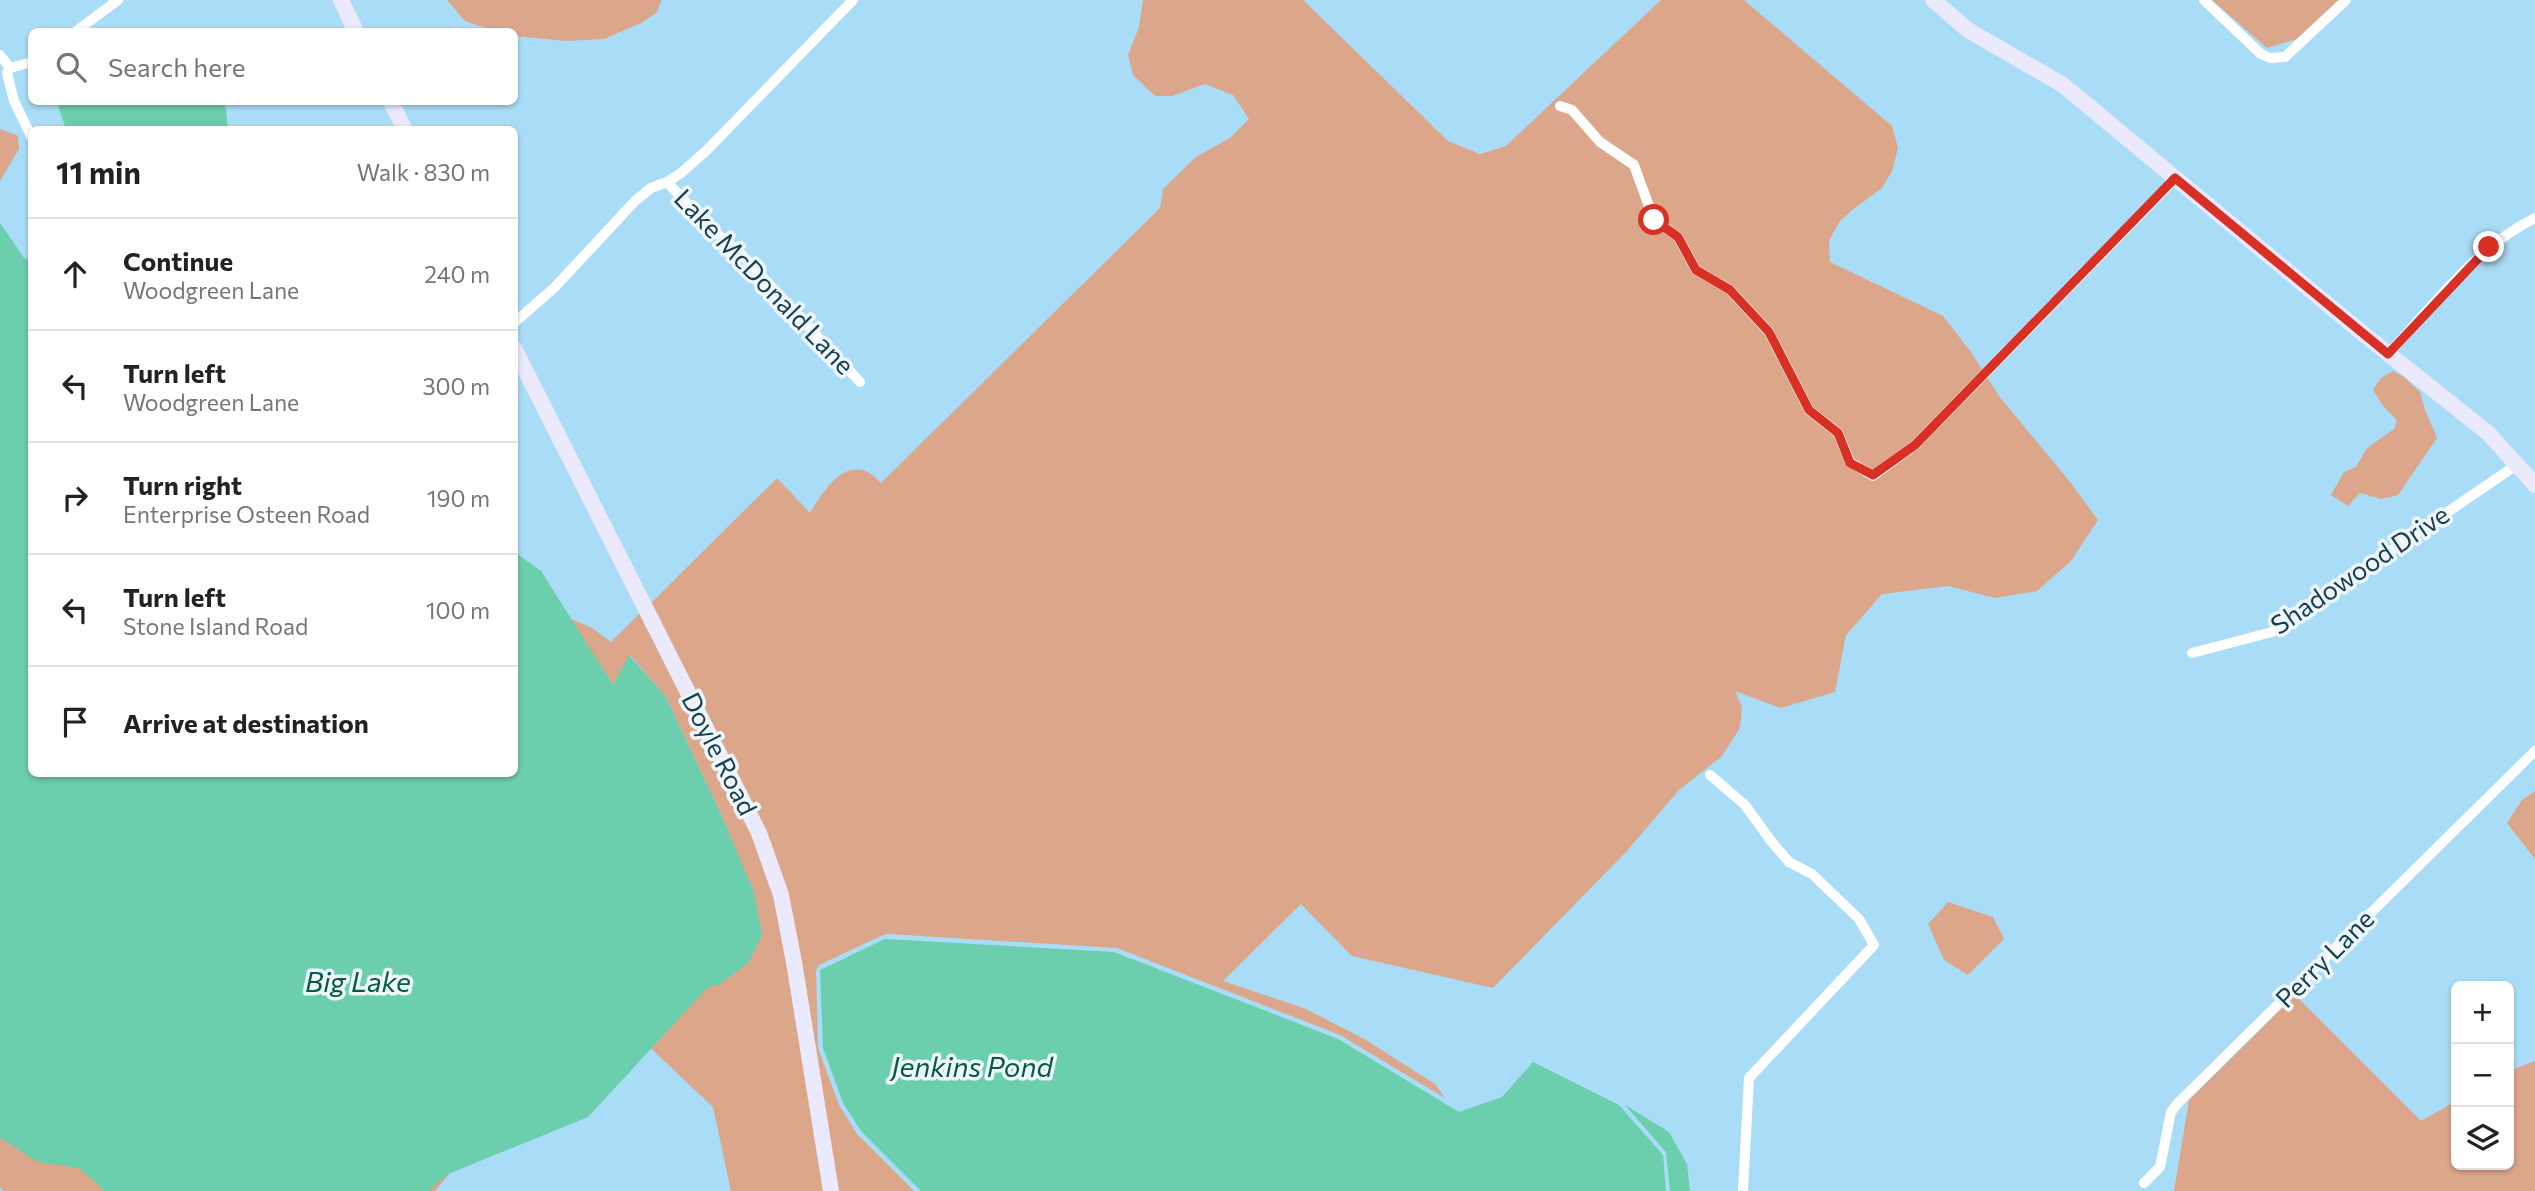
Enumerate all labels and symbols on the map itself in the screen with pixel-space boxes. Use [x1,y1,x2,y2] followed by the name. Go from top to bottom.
[669,182,861,380] street label: Lake McDonald Lane
[1638,204,1669,235] route start
[2473,231,2504,262] route end
[2264,498,2454,640] street label: Shadowood Drive
[676,687,764,820] street label: Doyle Road
[2268,902,2379,1013] street label: Perry Lane
[305,964,411,998] water label: Big Lake
[888,1049,1055,1083] water label: Jenkins Pond

